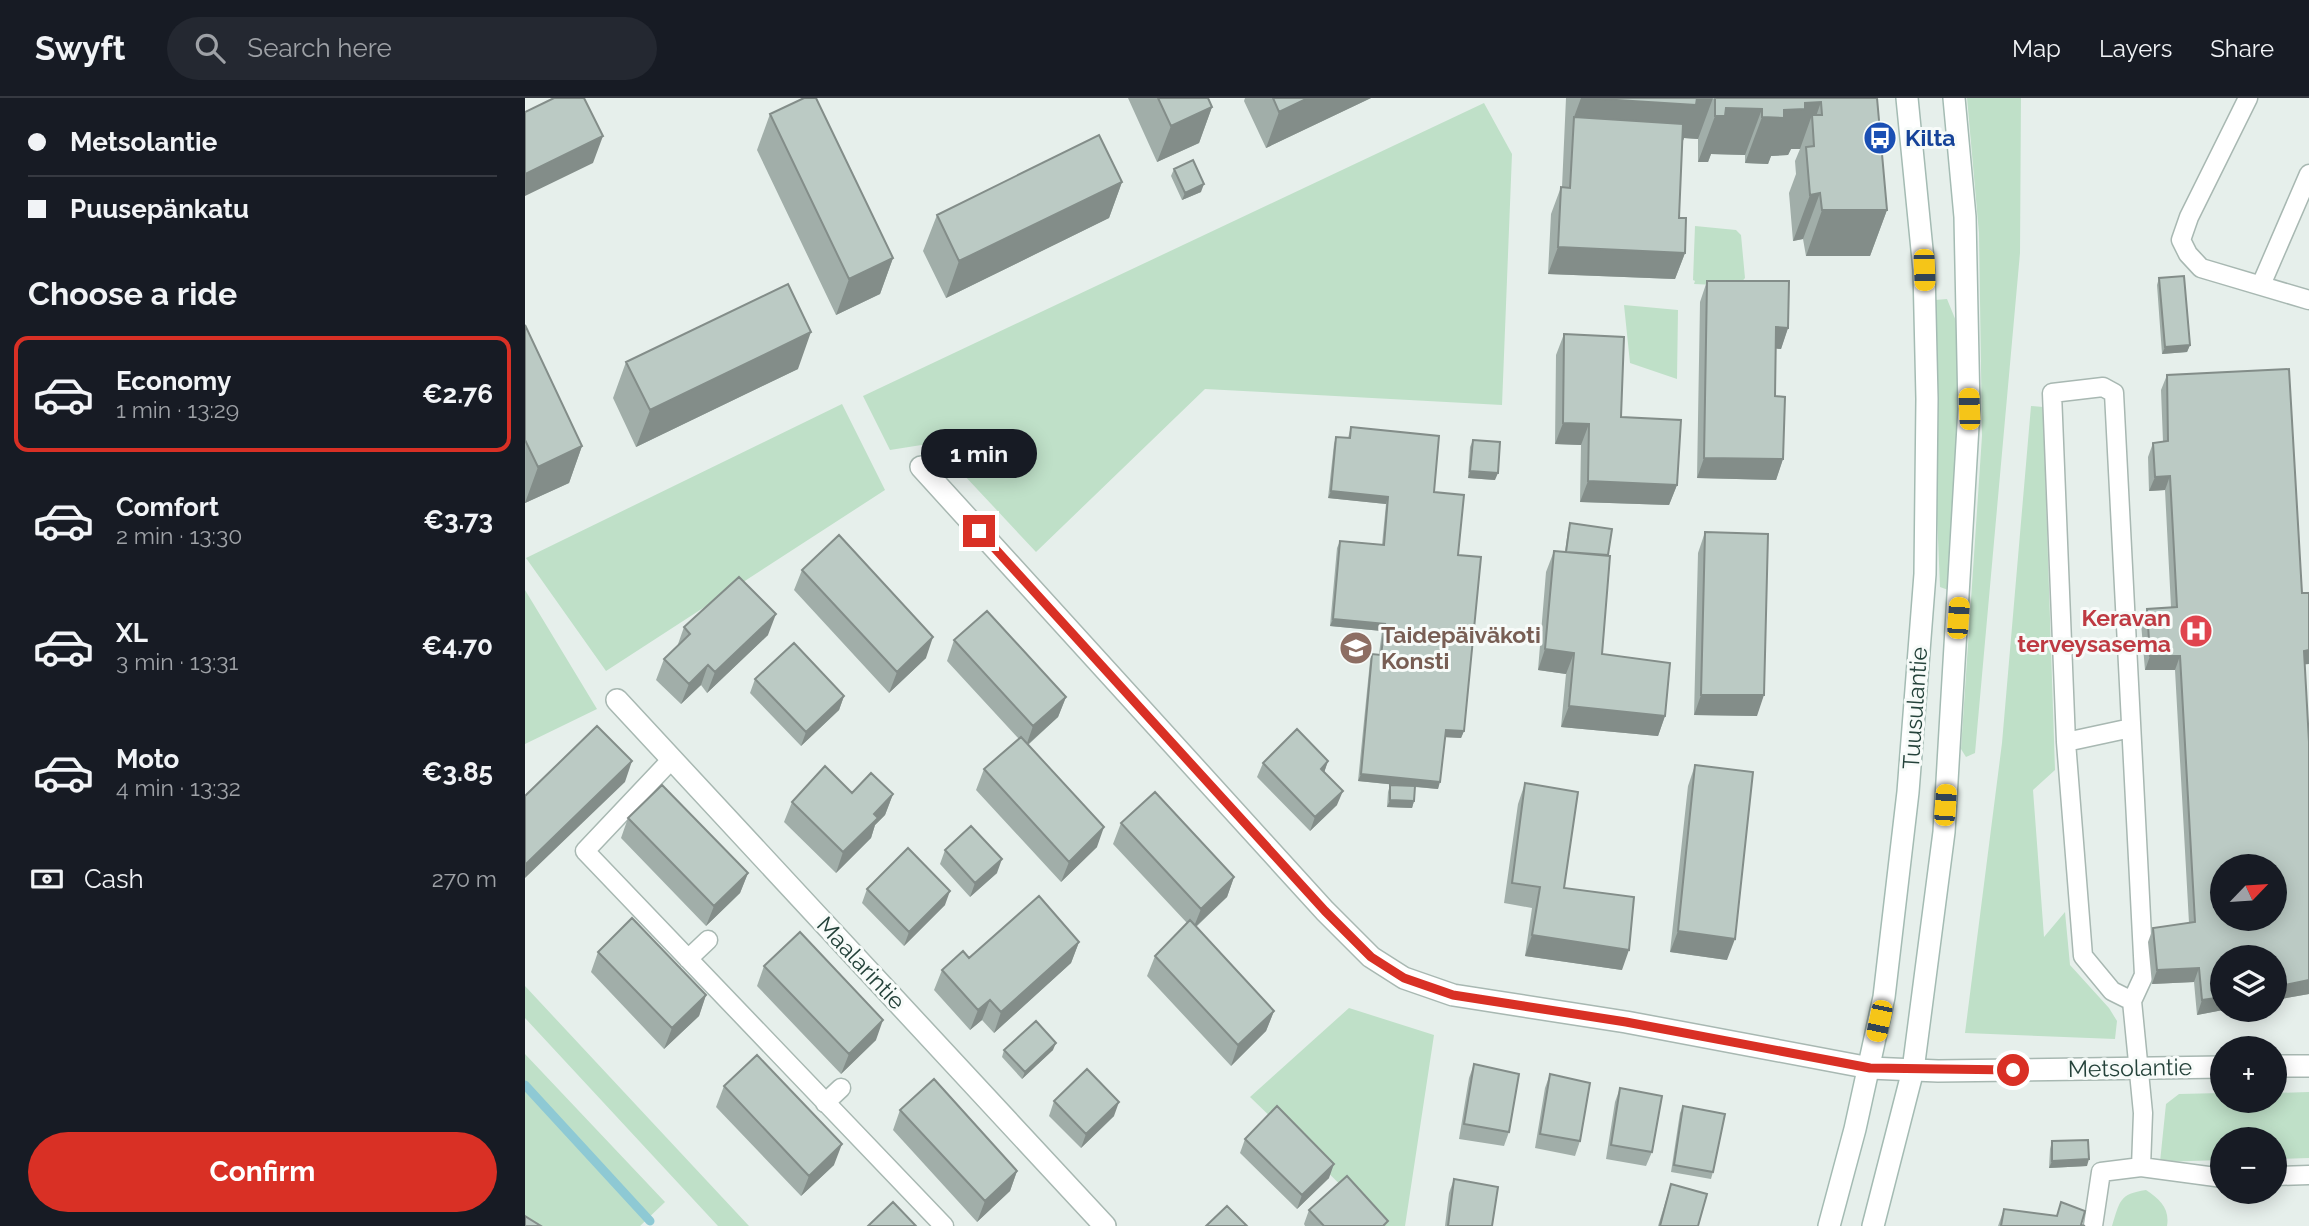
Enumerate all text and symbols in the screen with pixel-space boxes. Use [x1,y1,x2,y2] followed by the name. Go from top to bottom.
[167,17,657,80] search box
[35,29,125,68] text: Swyft
[191,29,229,67] icon: search
[247,33,392,63] text: Search here
[2012,34,2061,63] text: Map
[2099,34,2172,63] text: Layers
[2210,34,2274,63] text: Share
[1861,119,1899,157] bus stop icon: Kilta
[1905,124,1955,151] place label: Kilta
[70,127,217,157] text: Metsolantie
[70,194,249,224] text: Puusepänkatu
[1913,249,1936,291] car
[28,275,237,312] text: Choose a ride
[32,363,95,426] icon: car
[116,366,231,396] text: Economy
[422,379,493,409] text: €2.76
[1958,388,1981,430] car
[116,396,239,423] text: 1 min · 13:29
[921,430,1037,478] callout: 1 min
[950,440,1008,467] text: 1 min
[32,489,95,552] icon: car
[116,492,219,522] text: Comfort
[423,505,493,535] text: €3.73
[963,515,995,547] route end
[116,522,242,549] text: 2 min · 13:30
[1947,596,1970,640] car
[2017,604,2171,657] place label: Keravan terveysasema
[2177,612,2215,650] hospital icon: Keravan terveysasema
[32,615,95,678] icon: car
[116,618,148,648] text: XL
[1381,621,1541,674] place label: Taidepäiväkoti Konsti
[1337,629,1375,667] school or university icon: Taidepäiväkoti Konsti
[422,631,493,661] text: €4.70
[1897,646,1932,770] street label: Tuusulantie
[116,648,238,675] text: 3 min · 13:31
[32,741,95,804] icon: car
[116,744,179,774] text: Moto
[422,757,493,787] text: €3.85
[116,774,241,801] text: 4 min · 13:32
[1934,783,1957,827] car
[2210,854,2287,931] north arrow
[2210,854,2287,1204] map controls
[28,860,66,898] icon: cash
[84,864,144,894] text: Cash
[432,865,497,892] text: 270 m
[812,911,911,1014] street label: Maalarintie
[2210,945,2287,1022] button: layers
[1865,998,1894,1044] car
[2210,1036,2287,1113] button: +
[2068,1053,2192,1082] street label: Metsolantie
[1997,1054,2029,1086] route start
[2210,1127,2287,1204] button: −
[28,1132,497,1212] button: Confirm

